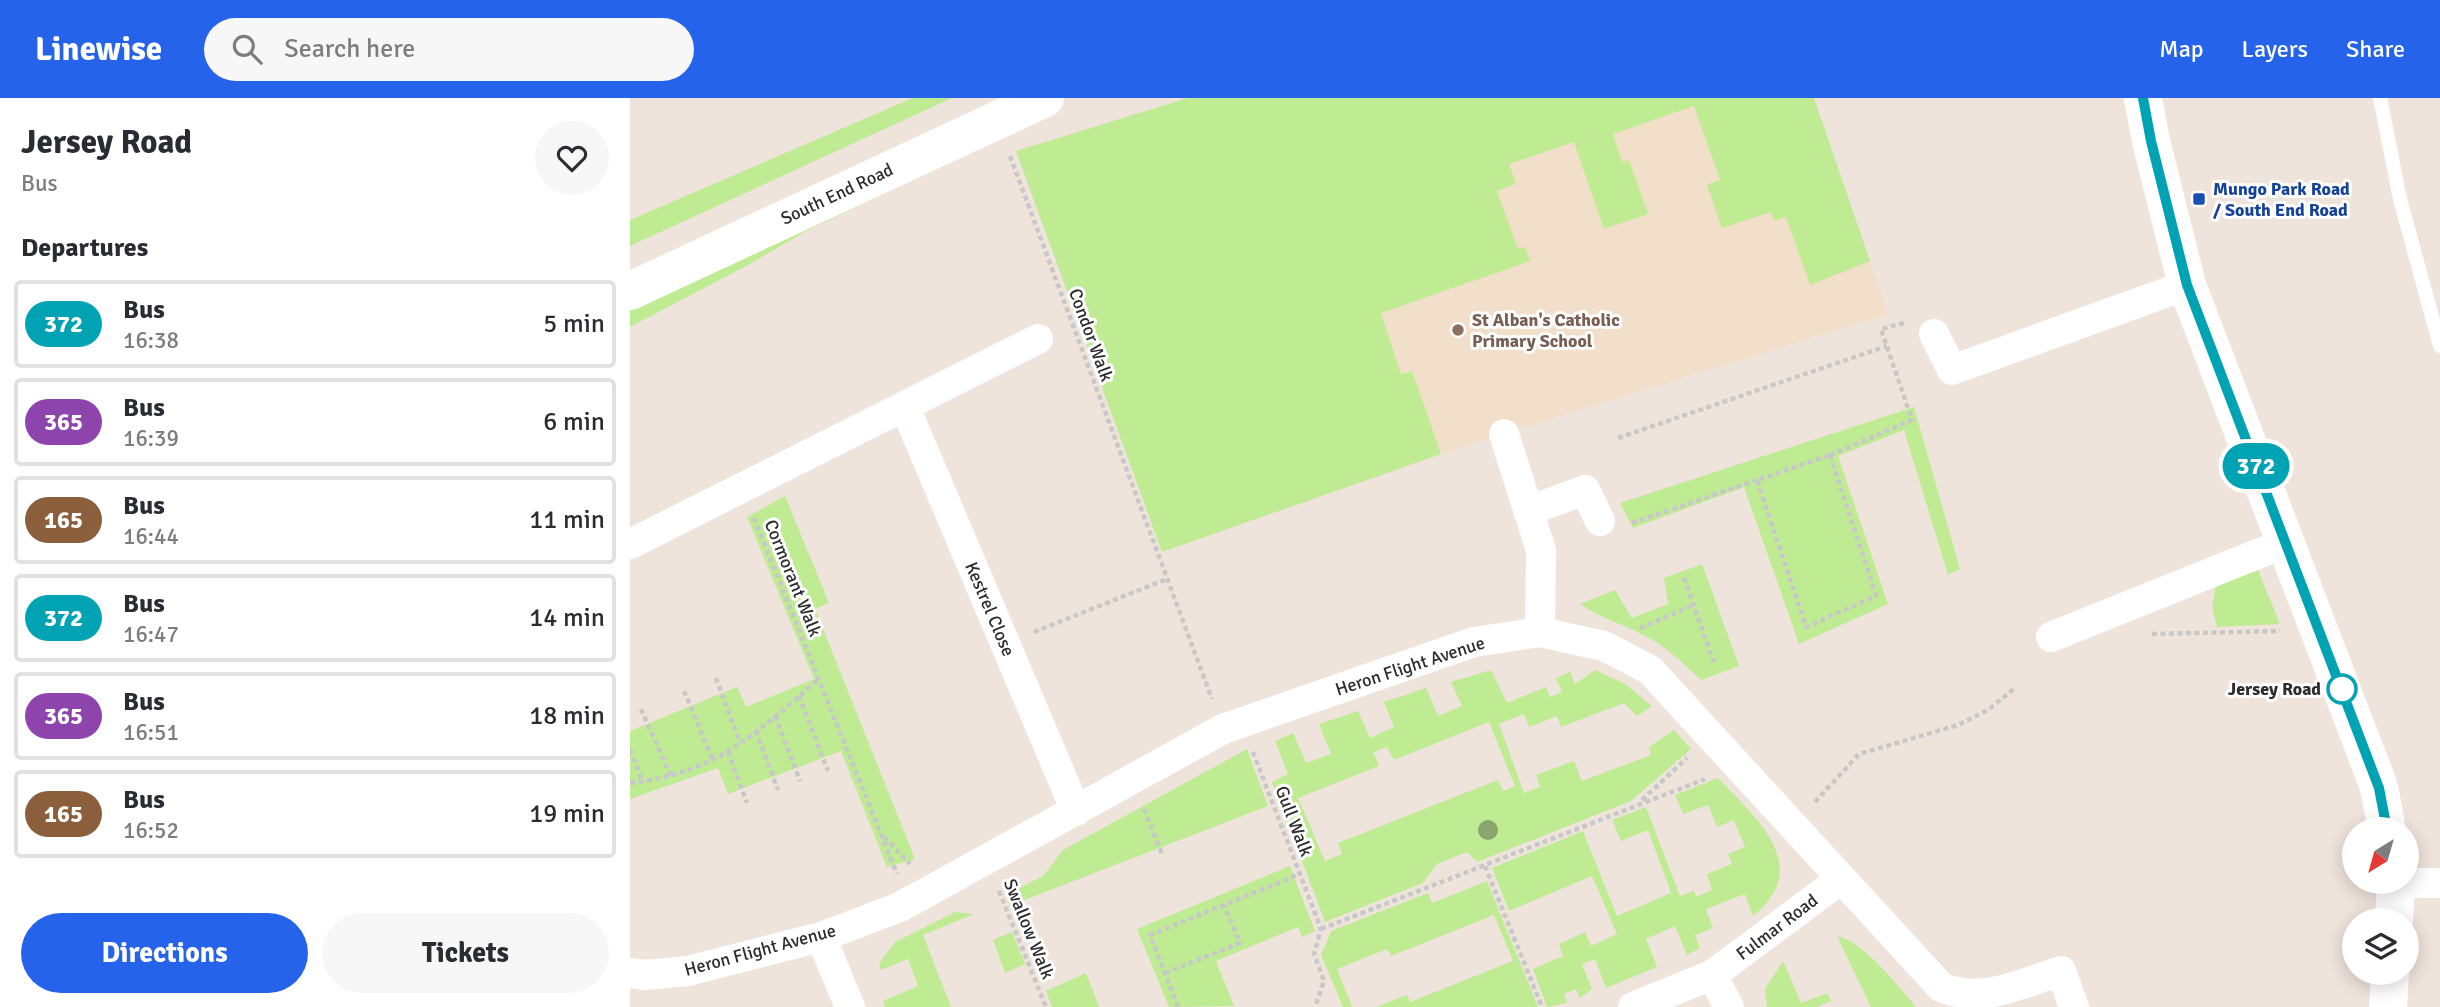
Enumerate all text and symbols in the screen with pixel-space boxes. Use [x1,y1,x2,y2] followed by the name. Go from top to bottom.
[204,18,694,81] search box
[35,29,162,70] text: Linewise
[228,30,266,68] icon: search
[284,33,415,65] text: Search here
[2159,34,2204,64] text: Map
[2242,34,2308,64] text: Layers
[2346,34,2405,64] text: Share
[535,121,609,195] button: heart
[21,122,192,163] text: Jersey Road
[777,158,897,230] street label: South End Road
[21,169,58,198] text: Bus
[2213,178,2350,221] place label: Mungo Park Road / South End Road
[2191,191,2207,207] marker: Mungo Park Road / South End Road
[21,232,148,264] text: Departures
[1064,285,1118,385] street label: Condor Walk
[123,294,165,326] text: Bus
[543,308,605,340] text: 5 min
[44,309,83,339] text: 372
[1472,309,1620,352] place label: St Alban's Catholic Primary School
[1450,322,1466,338] marker: St Alban's Catholic Primary School
[123,326,179,355] text: 16:38
[123,392,165,424] text: Bus
[543,406,605,438] text: 6 min
[44,407,83,437] text: 365
[123,424,179,453] text: 16:39
[2216,443,2296,489] line badge: 372
[2237,451,2275,481] text: 372
[123,490,165,522] text: Bus
[529,504,605,536] text: 11 min
[44,505,83,535] text: 165
[760,516,826,640] street label: Cormorant Walk
[123,522,179,551] text: 16:44
[960,559,1020,659] street label: Kestrel Close
[123,588,165,620] text: Bus
[529,602,605,634] text: 14 min
[44,603,83,633] text: 372
[123,620,179,649] text: 16:47
[1332,631,1488,701] street label: Heron Flight Avenue
[2327,674,2357,704] marker: Jersey Road
[2228,678,2321,700] place label: Jersey Road
[123,686,165,718] text: Bus
[529,700,605,732] text: 18 min
[44,701,83,731] text: 365
[123,718,179,747] text: 16:51
[1270,783,1318,859] street label: Gull Walk
[123,784,165,816] text: Bus
[529,798,605,830] text: 19 min
[44,799,83,829] text: 165
[123,816,179,845] text: 16:52
[2342,817,2418,894] north arrow
[2342,817,2419,985] map controls
[999,876,1059,982] street label: Swallow Walk
[1732,889,1822,965] street label: Fulmar Road
[2342,908,2419,985] button: layers
[21,913,308,993] button: Directions
[322,913,609,993] button: Tickets
[682,919,838,981] street label: Heron Flight Avenue

